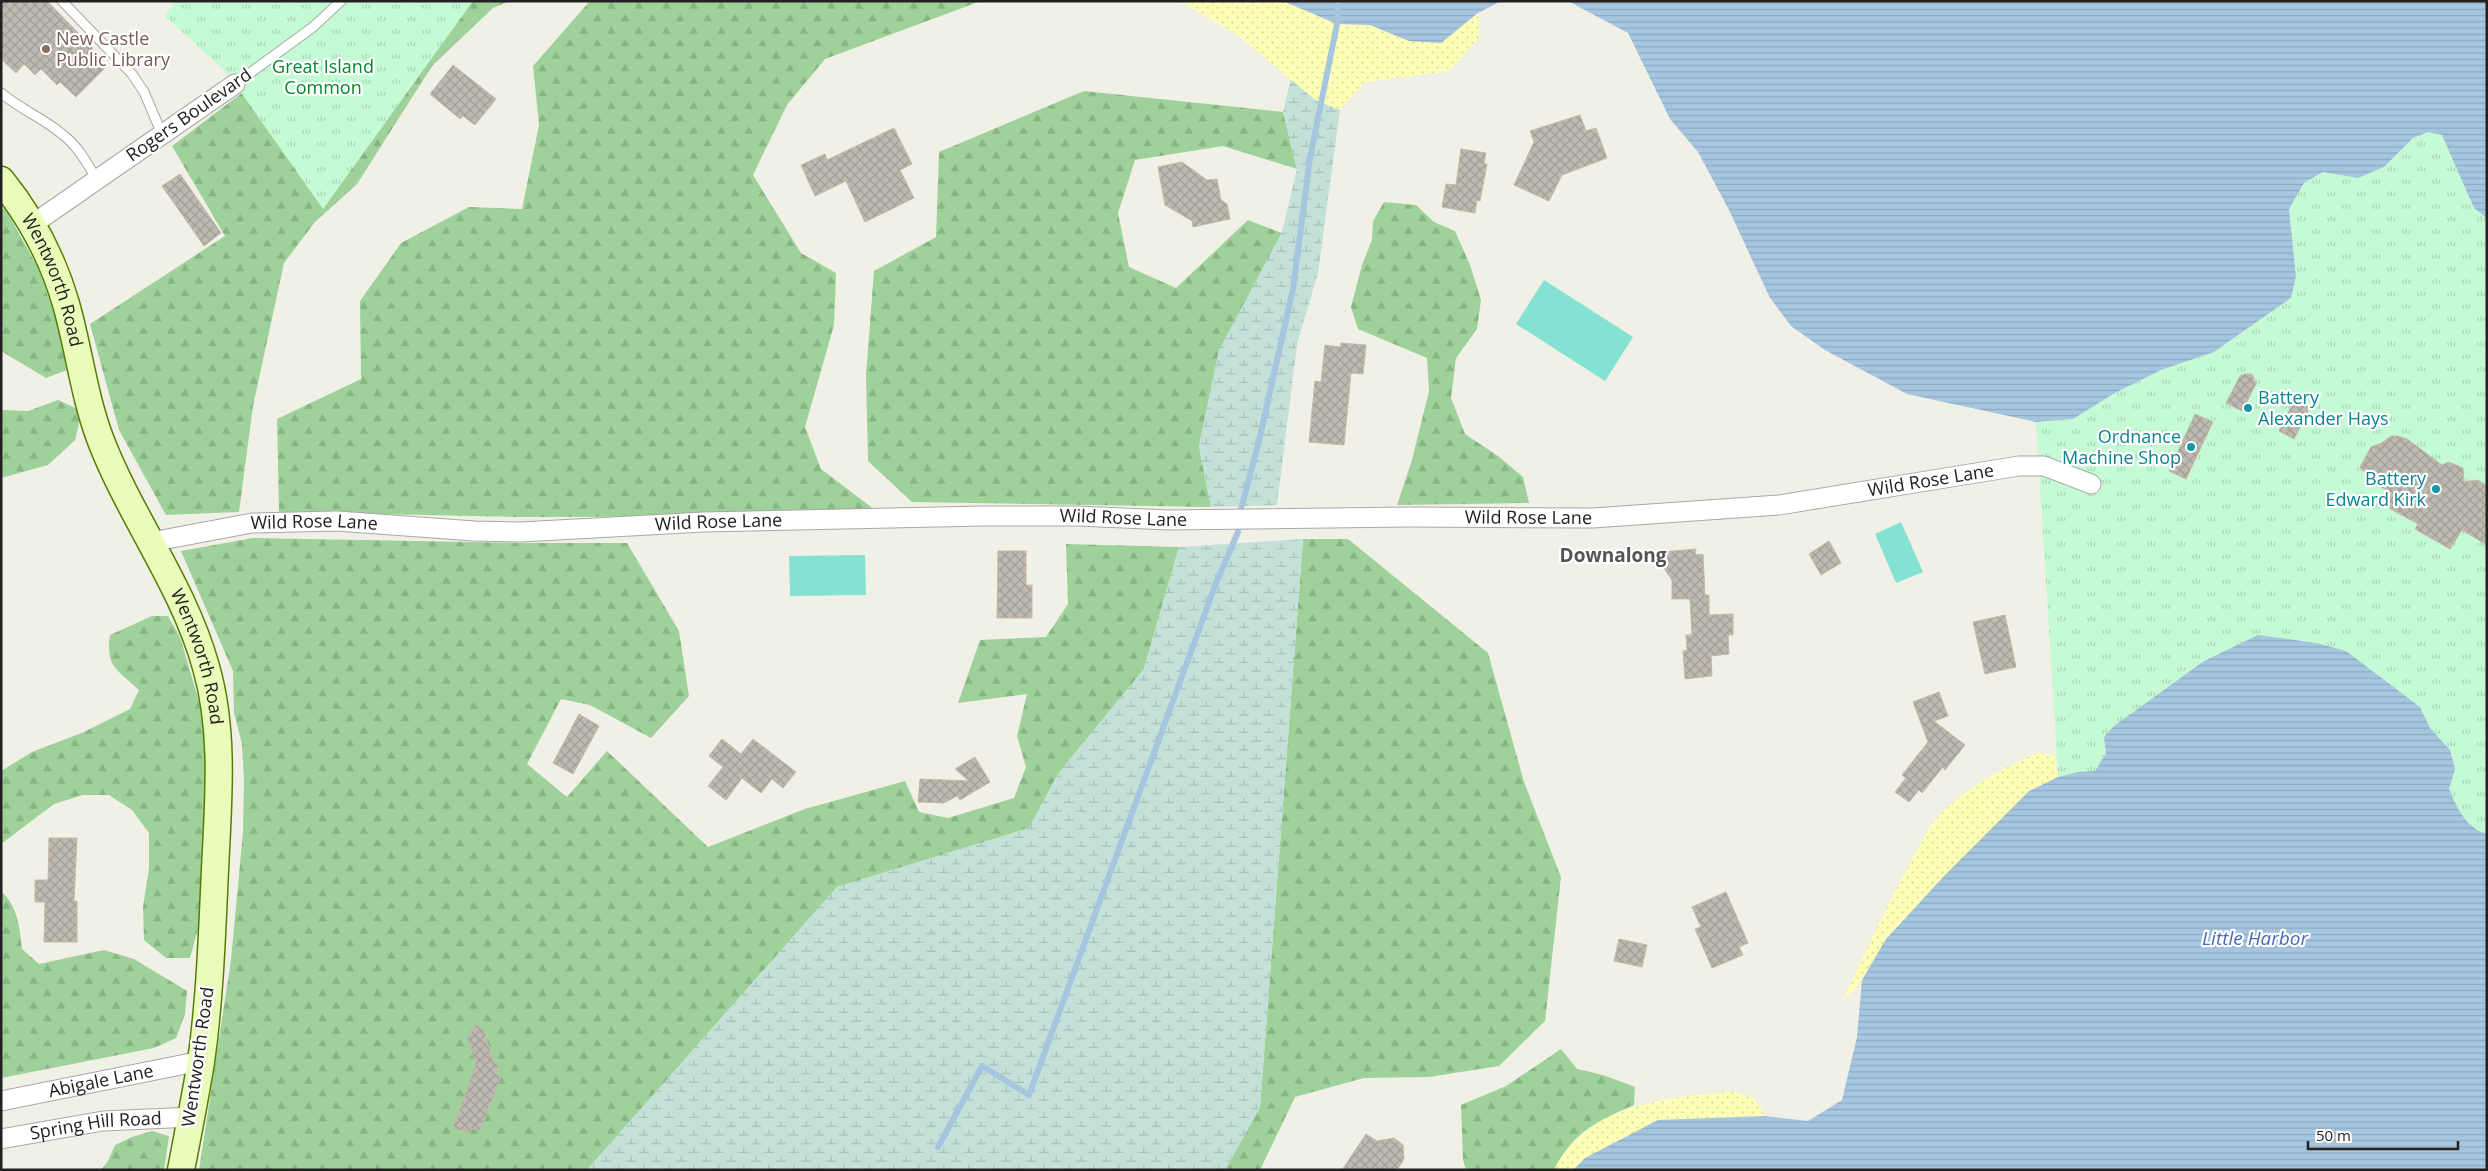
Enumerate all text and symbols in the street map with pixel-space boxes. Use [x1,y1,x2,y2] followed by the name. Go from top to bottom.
[56,26,171,71] place label: New Castle Public Library
[40,43,52,55] marker: New Castle Public Library
[272,54,374,99] park label: Great Island Common
[121,62,256,166] street label: Rogers Boulevard
[17,208,89,349] street label: Wentworth Road
[2258,385,2389,430] place label: Battery Alexander Hays
[2242,402,2254,414] marker: Battery Alexander Hays
[2062,424,2181,469] place label: Ordnance Machine Shop
[2185,441,2197,453] marker: Ordnance Machine Shop
[1866,457,1996,501] street label: Wild Rose Lane
[2326,466,2427,511] place label: Battery Edward Kirk
[2430,483,2442,495] marker: Battery Edward Kirk
[1060,503,1187,531] street label: Wild Rose Lane
[1465,504,1592,529] street label: Wild Rose Lane
[654,507,782,536] street label: Wild Rose Lane
[250,508,379,535] street label: Wild Rose Lane
[1560,542,1667,568] district label: Downalong
[166,584,230,726] street label: Wentworth Road
[2202,925,2309,951] water label: Little Harbor
[175,985,219,1129] street label: Wentworth Road
[46,1058,155,1102] street label: Abigale Lane
[28,1105,162,1145] street label: Spring Hill Road
[2308,1118,2458,1150] scale bar
[2316,1125,2351,1145] text: 50 m

